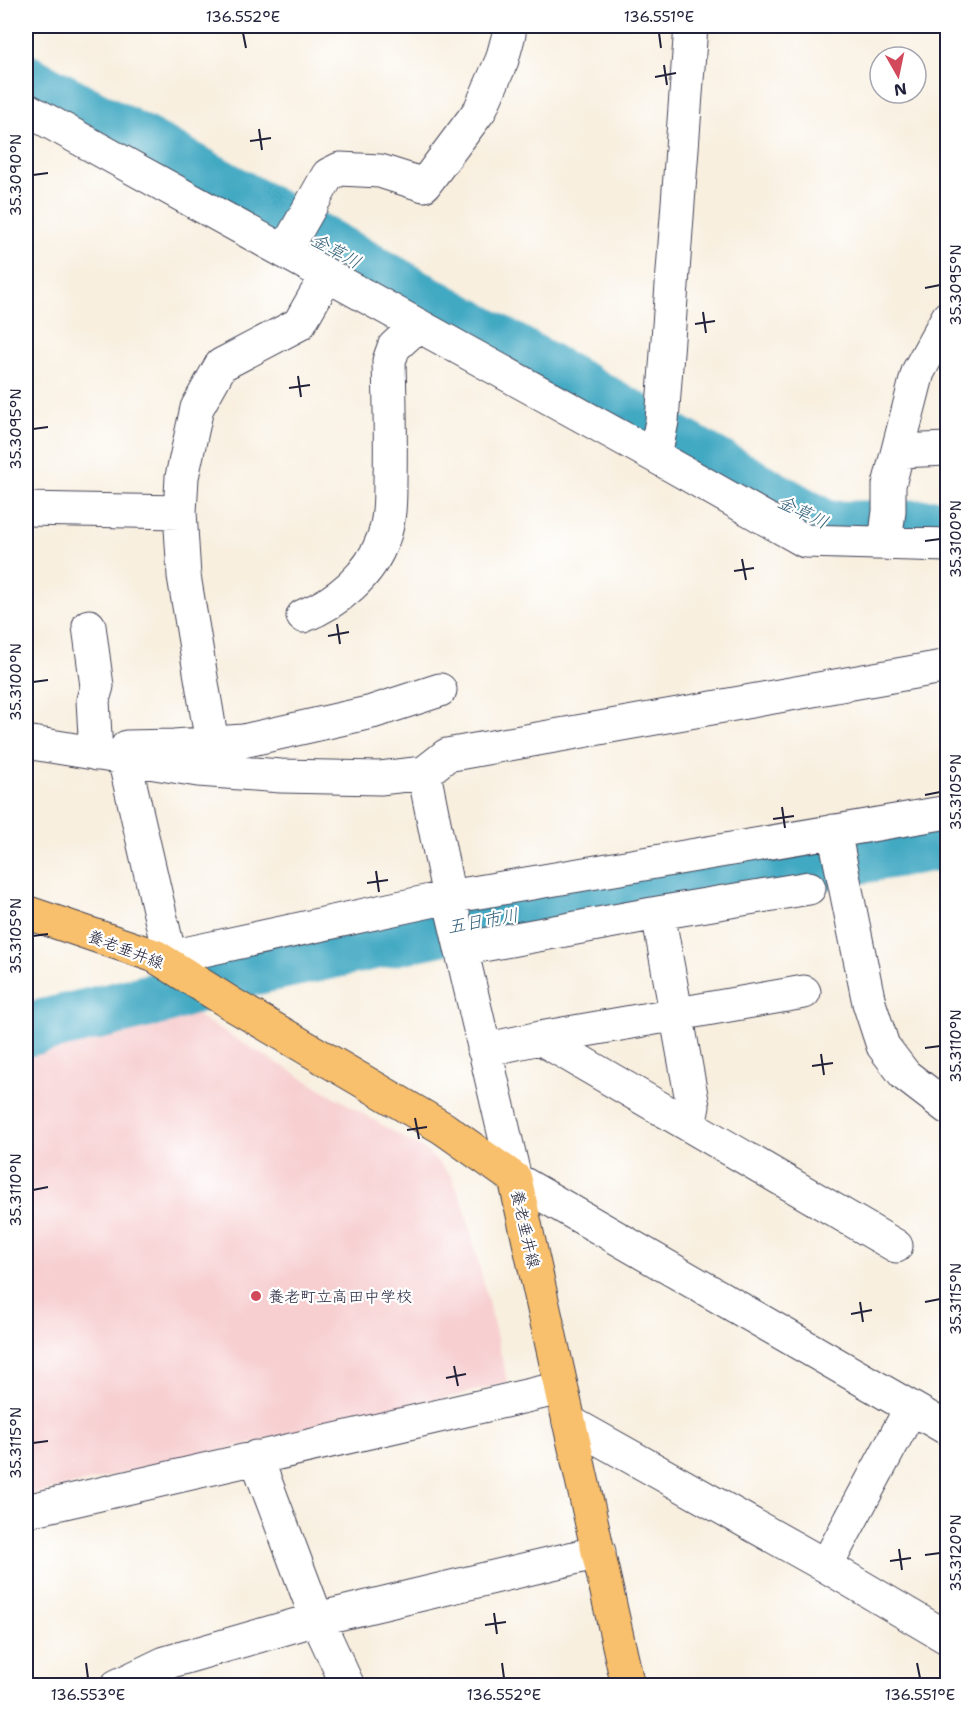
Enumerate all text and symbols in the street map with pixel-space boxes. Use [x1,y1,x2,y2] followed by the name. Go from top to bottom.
[206,7,280,27] text: 136.552°E
[624,7,694,27] text: 136.551°E
[868,45,928,105] north arrow
[892,78,908,101] text: N
[6,134,26,216] text: 35.3090°N
[307,227,365,275] water label: 金草川
[946,244,966,326] text: 35.3095°N
[6,388,26,470] text: 35.3095°N
[773,489,833,535] water label: 金草川
[946,500,966,578] text: 35.3100°N
[6,643,26,721] text: 35.3100°N
[946,754,966,830] text: 35.3105°N
[6,898,26,974] text: 35.3105°N
[445,903,521,939] water label: 五日市川
[85,925,167,974] street label: 養老垂井線
[946,1009,966,1083] text: 35.3110°N
[6,1153,26,1227] text: 35.3110°N
[506,1188,545,1270] street label: 養老垂井線
[946,1263,966,1335] text: 35.3115°N
[268,1286,412,1307] place label: 養老町立高田中学校
[249,1289,263,1303] marker: 養老町立高田中学校
[6,1407,26,1479] text: 35.3115°N
[946,1514,966,1592] text: 35.3120°N
[51,1685,125,1705] text: 136.553°E
[467,1685,541,1705] text: 136.552°E
[885,1685,955,1705] text: 136.551°E

